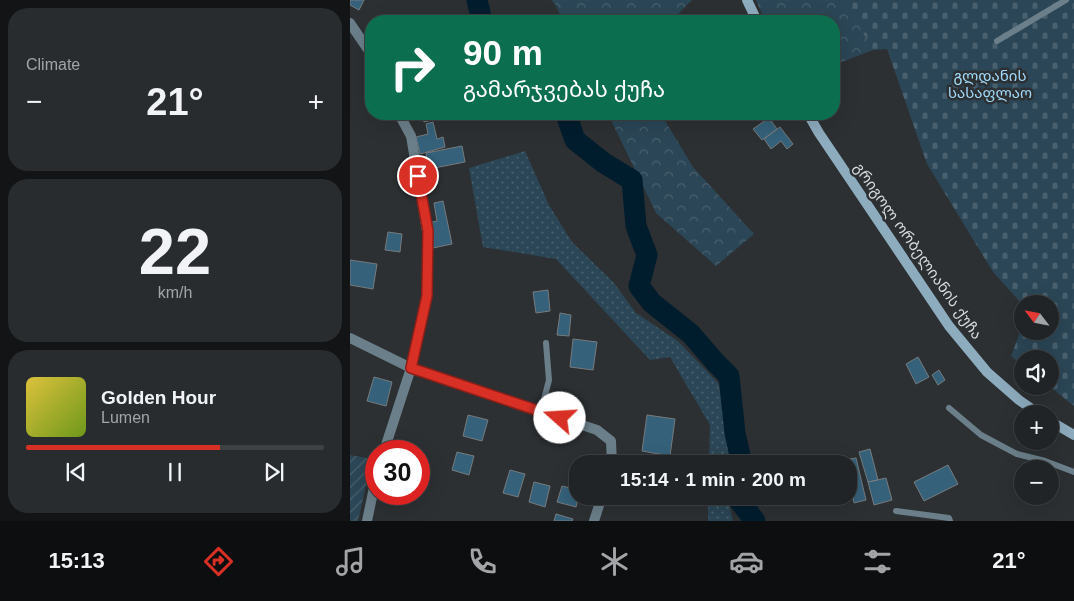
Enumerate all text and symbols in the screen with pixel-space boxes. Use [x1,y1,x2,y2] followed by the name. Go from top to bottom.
[463,33,543,72] text: 90 m
[380,35,445,100] icon: right
[26,56,80,73] text: Climate
[948,67,1032,102] park label: გლდანის სასაფლაო
[463,77,665,102] text: გამარჯვებას ქუჩა
[146,81,204,123] text: 21°
[26,86,42,117] text: −
[308,86,324,117] text: +
[397,155,439,197] pin
[850,159,986,343] street label: გრიგოლ ორბელიანის ქუჩა
[404,162,432,190] icon: arrive
[139,215,211,288] text: 22
[158,284,192,301] text: km/h
[1014,295,1059,340] north arrow
[1014,295,1059,505] map controls
[1014,350,1059,395] button: sound
[101,387,216,408] text: Golden Hour
[533,391,585,443] position arrow
[1014,405,1059,450] button: +
[101,409,150,426] text: Lumen
[365,440,430,505] speed limit sign: 30
[62,458,90,486] icon: previous
[161,458,189,486] icon: pause
[260,458,288,486] icon: next
[1014,460,1059,505] button: −
[620,469,806,490] text: 15:14 · 1 min · 200 m
[201,544,236,579] icon: directions
[333,544,368,579] icon: music
[465,544,500,579] icon: phone
[597,544,632,579] icon: climate
[729,544,764,579] icon: car
[860,544,895,579] icon: filters
[48,548,105,573] text: 15:13
[992,548,1026,573] text: 21°

